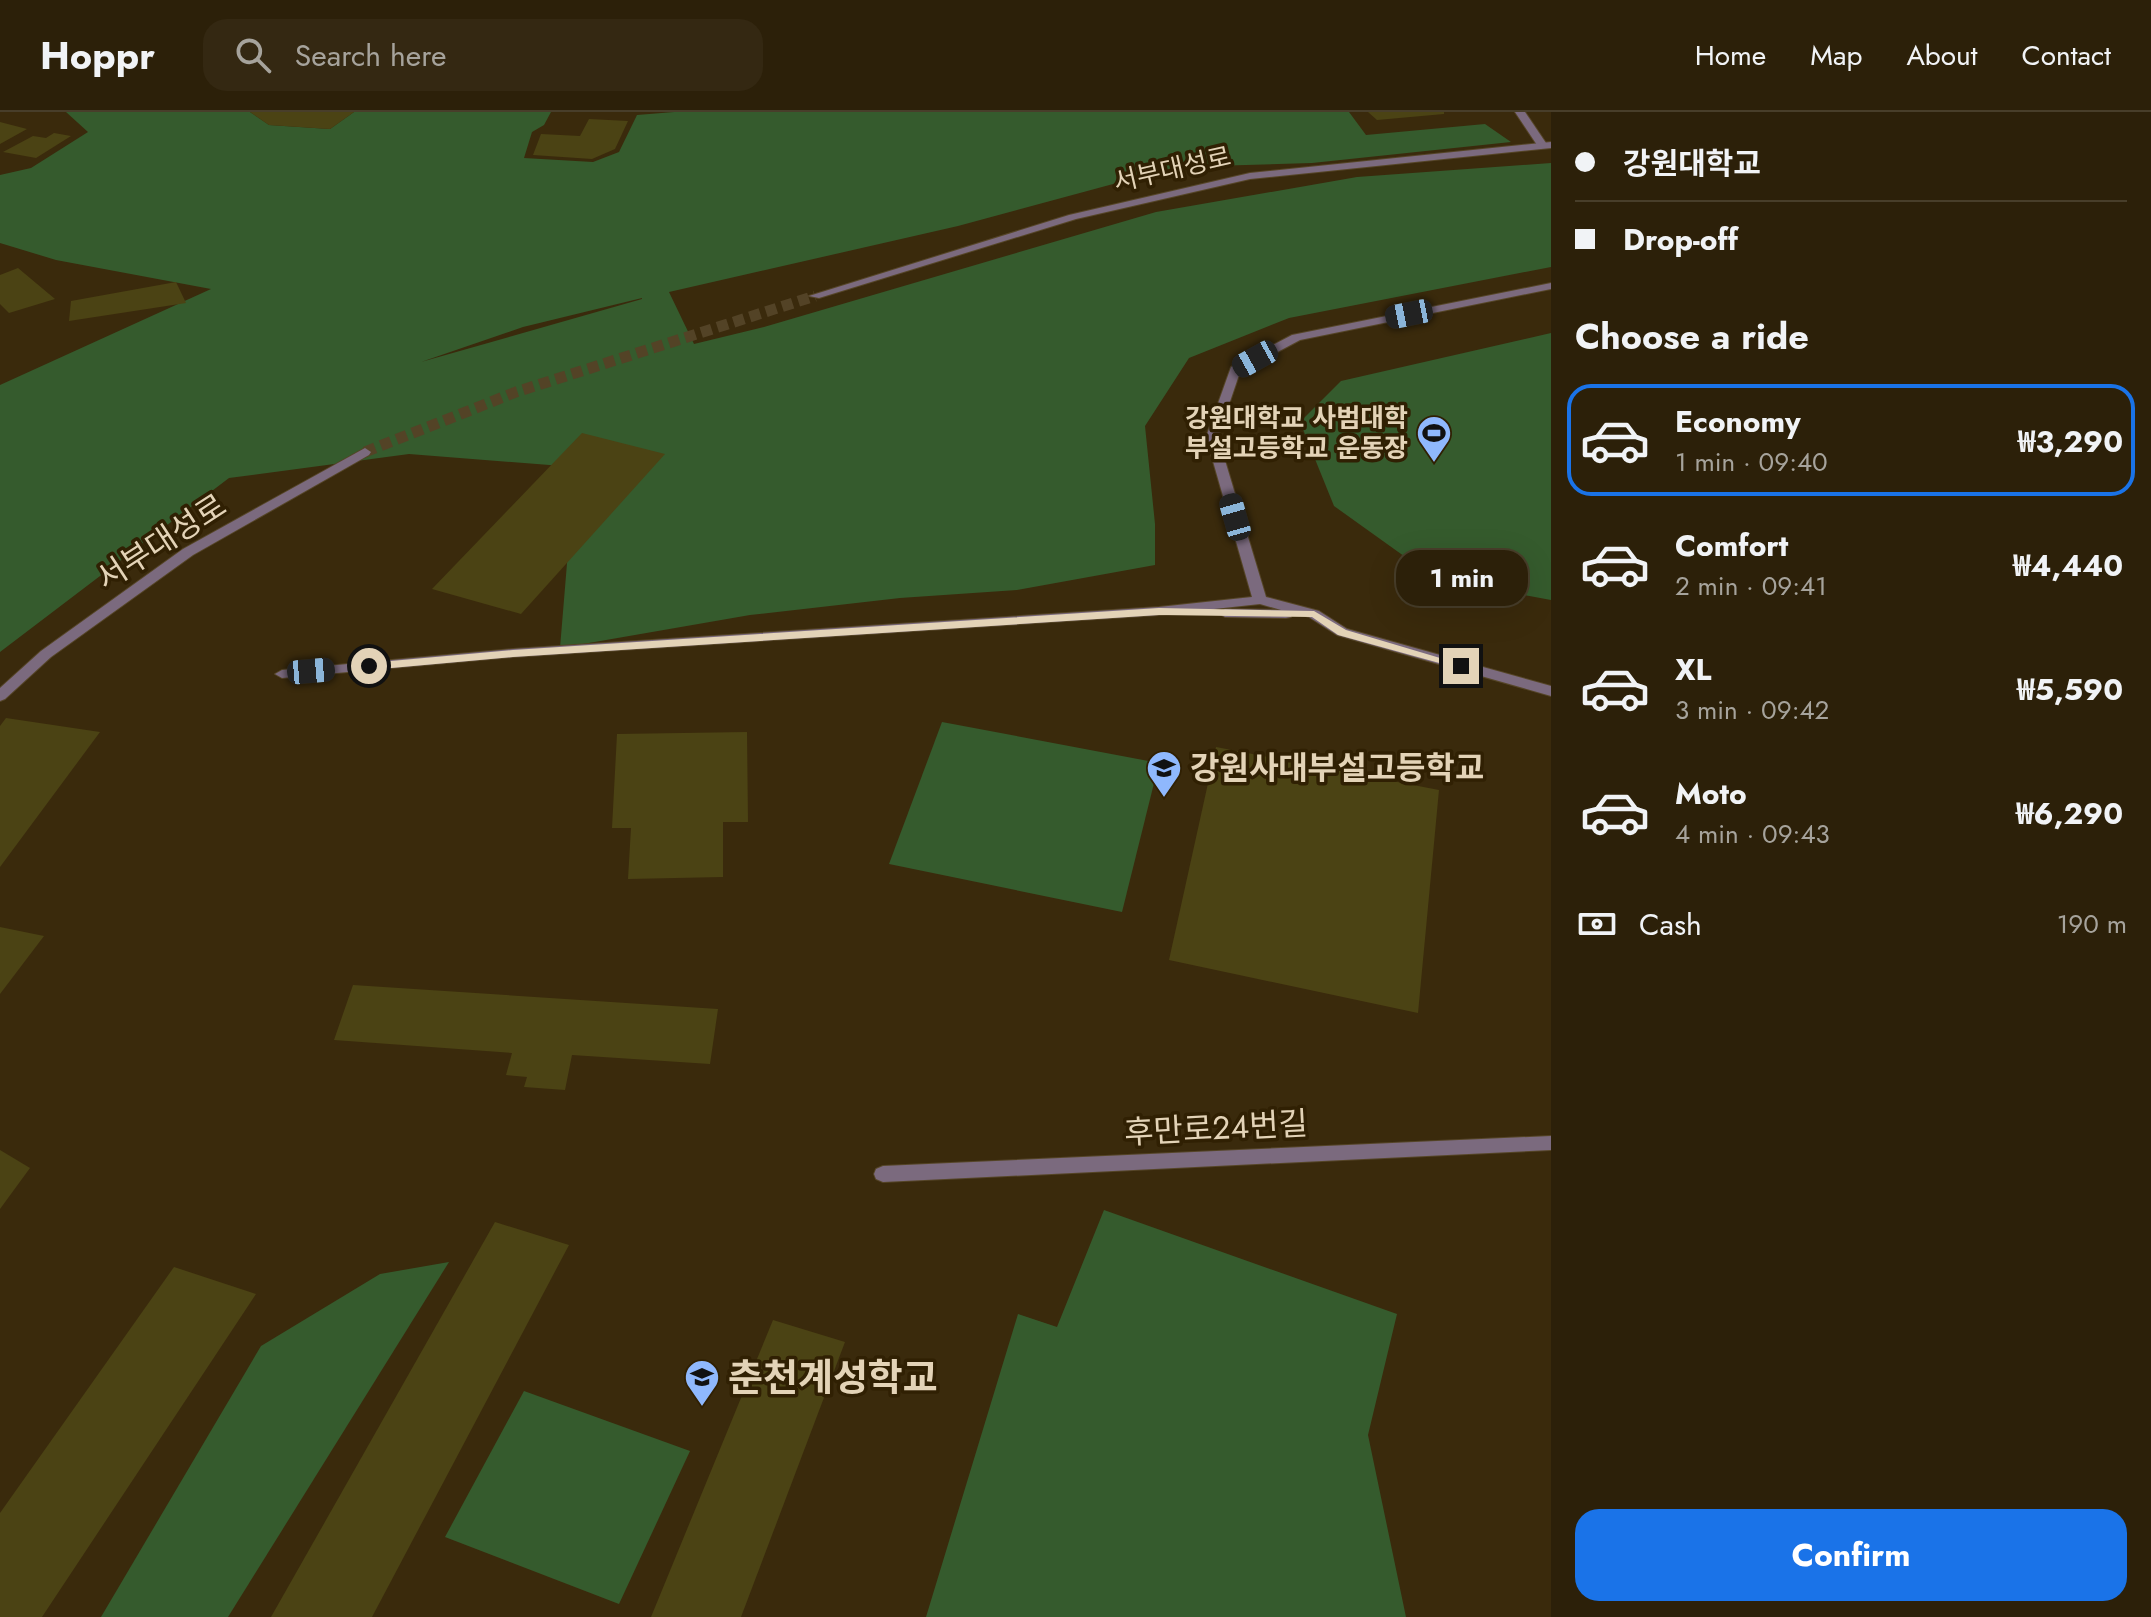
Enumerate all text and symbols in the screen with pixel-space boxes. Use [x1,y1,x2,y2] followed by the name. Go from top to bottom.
[203,19,763,91] search box
[40,28,155,83] text: Hoppr
[231,33,275,77] icon: search
[295,34,447,77] text: Search here
[1695,35,1766,76] text: Home
[1810,35,1862,76] text: Map
[1906,35,1978,76] text: About
[2022,35,2111,76] text: Contact
[1109,137,1235,201] street label: 서부대성로
[1623,142,1761,185] text: 강원대학교
[1623,218,1738,261] text: Drop-off
[1383,298,1435,330] car
[1575,310,1809,362] text: Choose a ride
[1228,337,1282,381] car
[1185,399,1408,467] place label: 강원대학교 사범대학 부설고등학교 운동장
[1675,400,1801,443] text: Economy
[1579,404,1651,476] icon: car
[1415,414,1453,464] sports icon: 강원대학교 사범대학 부설고등학교 운동장
[2018,420,2123,463] text: ₩3,290
[1675,443,1828,481] text: 1 min · 09:40
[87,483,235,601] street label: 서부대성로
[1217,491,1253,543] car
[1675,524,1788,567] text: Comfort
[1579,528,1651,600] icon: car
[2013,544,2123,587] text: ₩4,440
[1395,550,1527,606] callout: 1 min
[1430,559,1494,597] text: 1 min
[1675,567,1827,605] text: 2 min · 09:41
[351,648,387,684] route start
[1443,648,1479,684] route end
[1675,648,1711,691] text: XL
[1579,652,1651,724] icon: car
[286,657,336,685] car
[2017,668,2123,711] text: ₩5,590
[1675,691,1829,729] text: 3 min · 09:42
[1190,745,1484,791] place label: 강원사대부설고등학교
[1145,749,1183,799] school or university icon: 강원사대부설고등학교
[1675,772,1747,815] text: Moto
[1579,776,1651,848] icon: car
[2016,792,2123,835] text: ₩6,290
[1675,815,1830,853] text: 4 min · 09:43
[1575,902,1619,946] icon: cash
[1639,903,1702,946] text: Cash
[2057,905,2127,943] text: 190 m
[1123,1100,1309,1156] street label: 후만로24번길
[728,1350,938,1405] place label: 춘천계성학교
[683,1358,721,1408] school or university icon: 춘천계성학교
[1575,1509,2127,1601] button: Confirm

